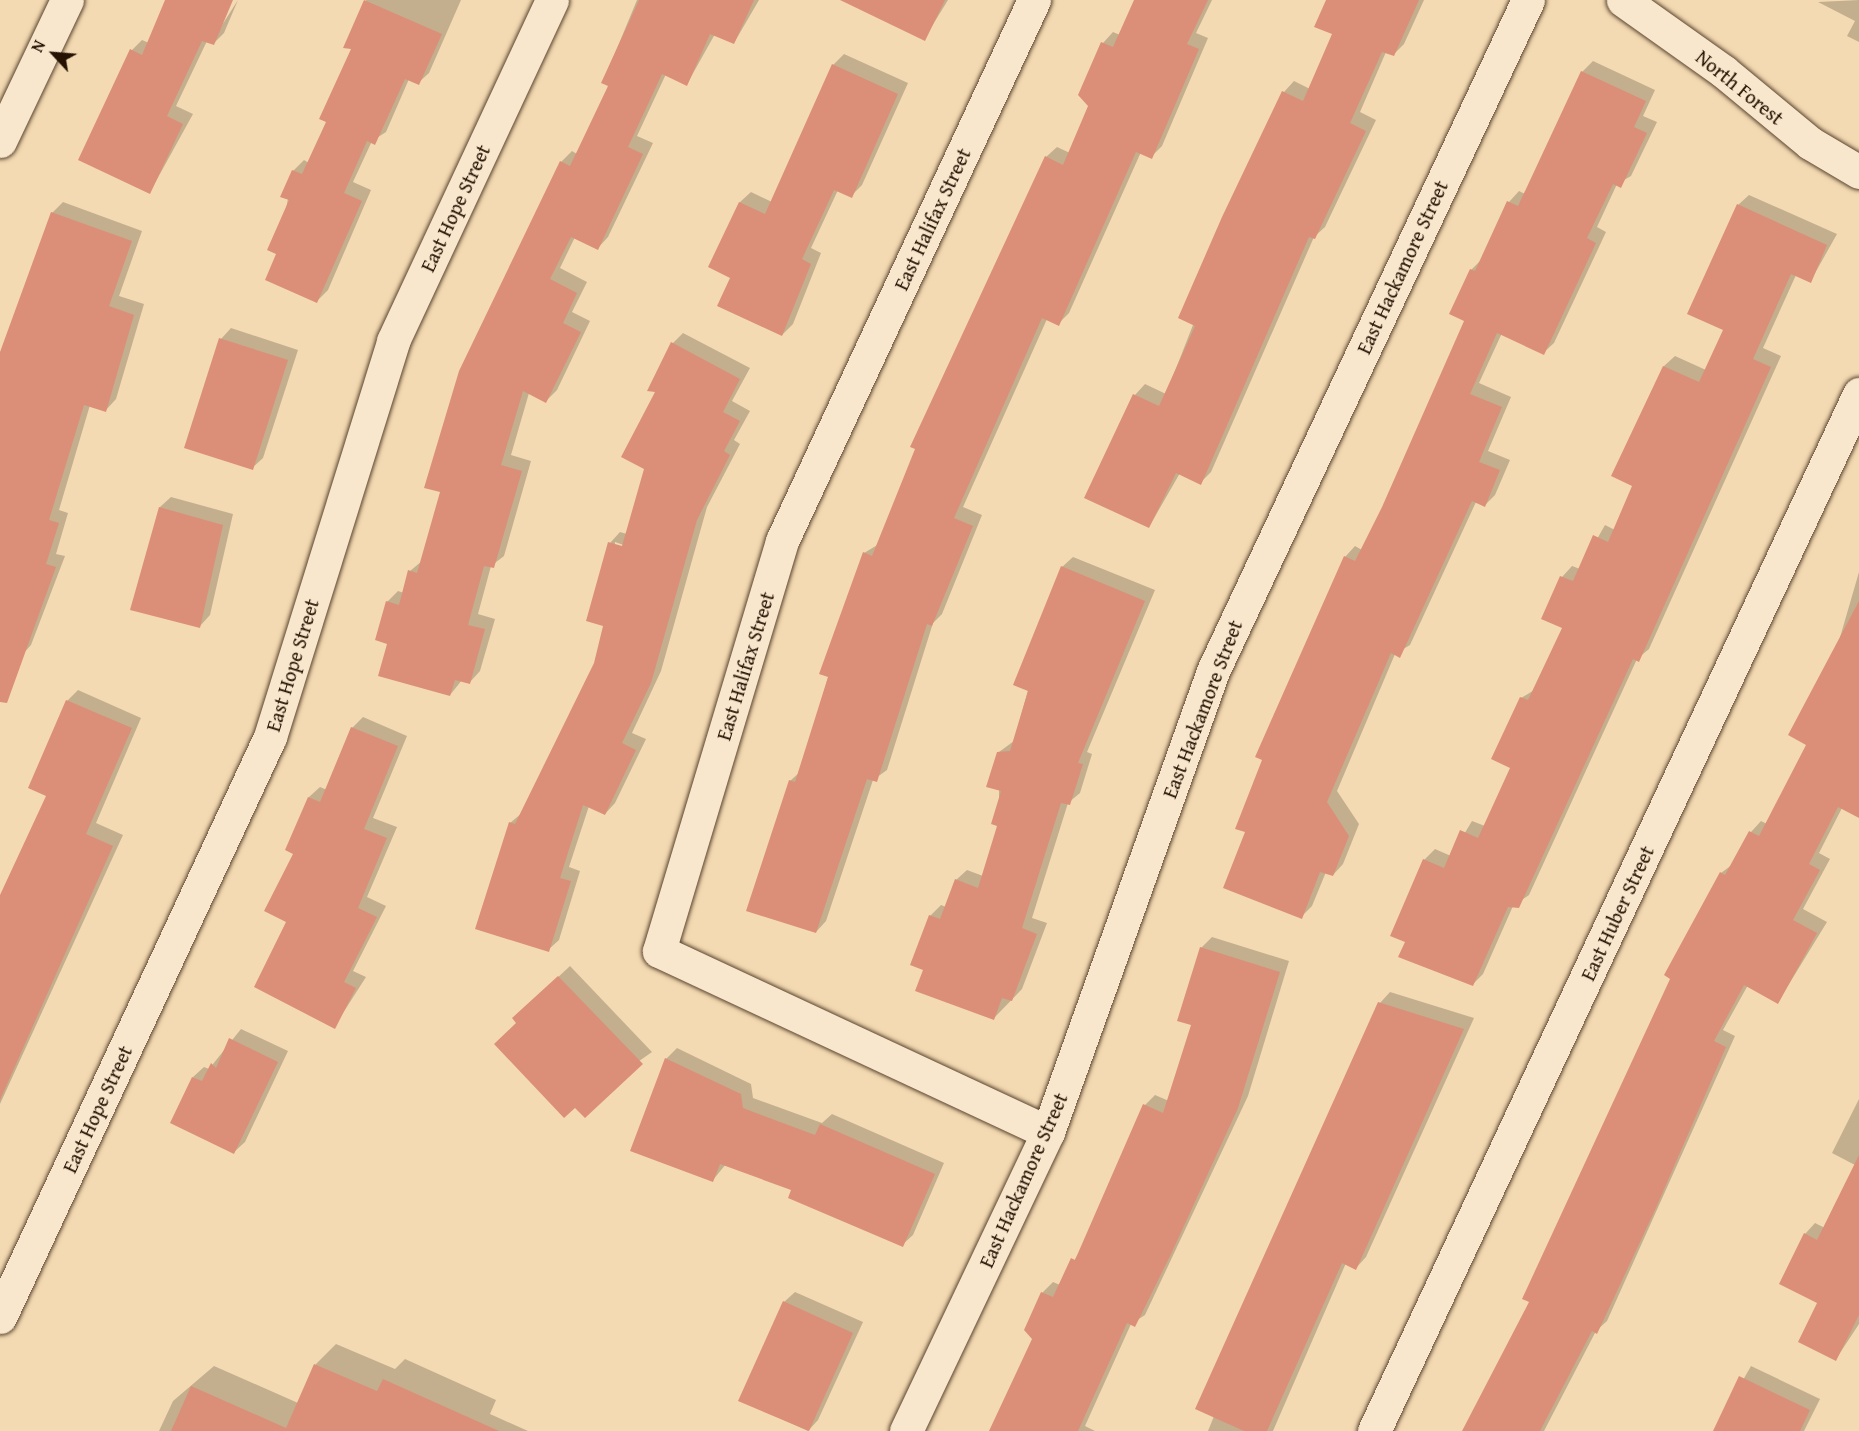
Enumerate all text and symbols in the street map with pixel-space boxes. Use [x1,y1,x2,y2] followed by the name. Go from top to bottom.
[24,24,84,84] north arrow
[25,36,51,56] text: N
[1691,44,1789,130] street label: North Forest
[415,141,495,275] street label: East Hope Street
[889,144,975,294] street label: East Halifax Street
[1351,176,1453,358] street label: East Hackamore Street
[711,589,779,743] street label: East Halifax Street
[260,596,324,734] street label: East Hope Street
[1157,617,1247,801] street label: East Hackamore Street
[1575,842,1659,984] street label: East Huber Street
[57,1042,137,1176] street label: East Hope Street
[974,1089,1072,1271] street label: East Hackamore Street

